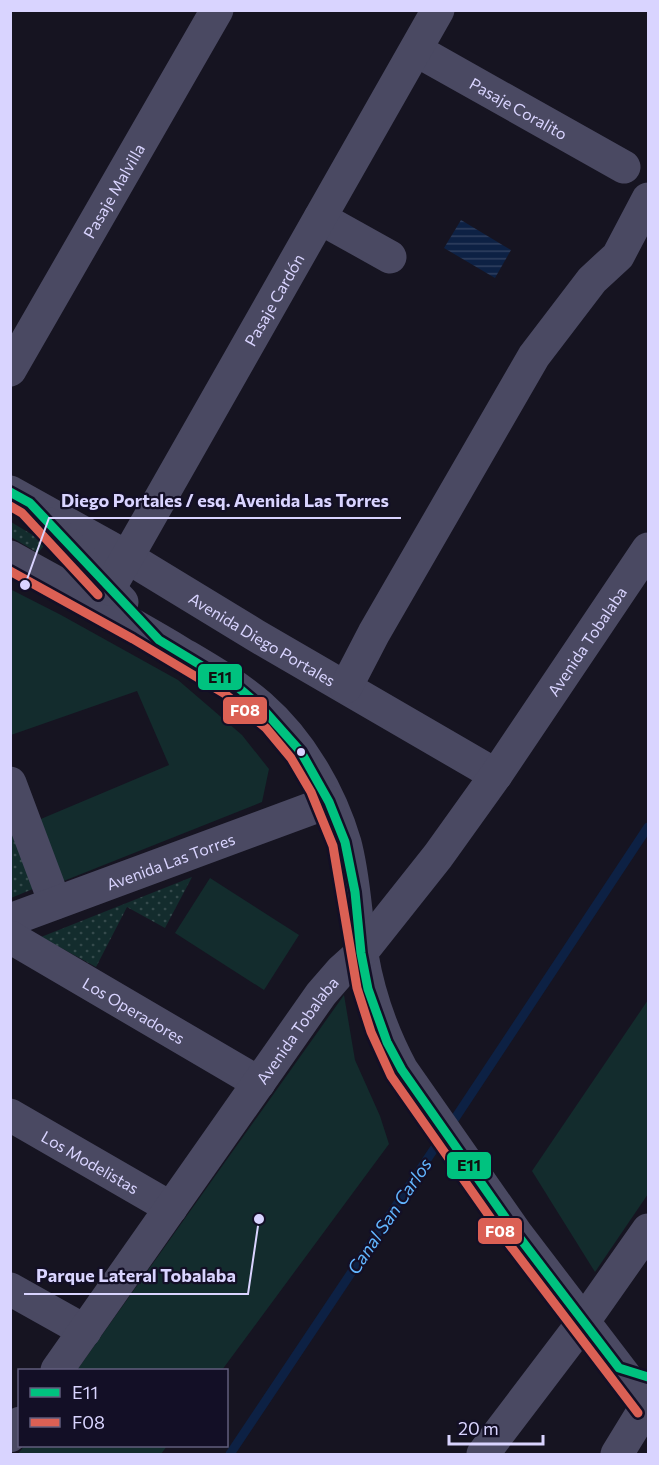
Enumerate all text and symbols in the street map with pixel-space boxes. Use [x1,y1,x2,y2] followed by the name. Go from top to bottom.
[467,73,571,143] street label: Pasaje Coralito
[78,140,148,241] street label: Pasaje Malvilla
[240,250,307,349] street label: Pasaje Cardón
[49,482,401,518] callout: Diego Portales / esq. Avenida Las Torres
[61,489,389,511] text: Diego Portales / esq. Avenida Las Torres
[543,583,630,699] street label: Avenida Tobalaba
[186,588,339,689] street label: Avenida Diego Portales
[197,663,243,691] line badge: E11
[208,667,232,686] text: E11
[222,696,268,725] line badge: F08
[230,700,260,719] text: F08
[295,746,307,758] unlabelled marker
[103,828,237,893] street label: Avenida Las Torres
[252,972,342,1087] street label: Avenida Tobalaba
[80,973,189,1047] street label: Los Operadores
[39,1126,143,1197] street label: Los Modelistas
[446,1151,492,1180] line badge: E11
[342,1154,436,1278] water label: Canal San Carlos
[457,1155,481,1174] text: E11
[477,1217,523,1245] line badge: F08
[485,1221,515,1240] text: F08
[24,1258,248,1294] callout: Parque Lateral Tobalaba
[36,1264,236,1286] text: Parque Lateral Tobalaba
[18,1369,228,1447] legend
[72,1381,98,1403] text: E11
[449,1408,544,1446] scale bar
[72,1411,105,1433] text: F08
[458,1417,499,1439] text: 20 m

